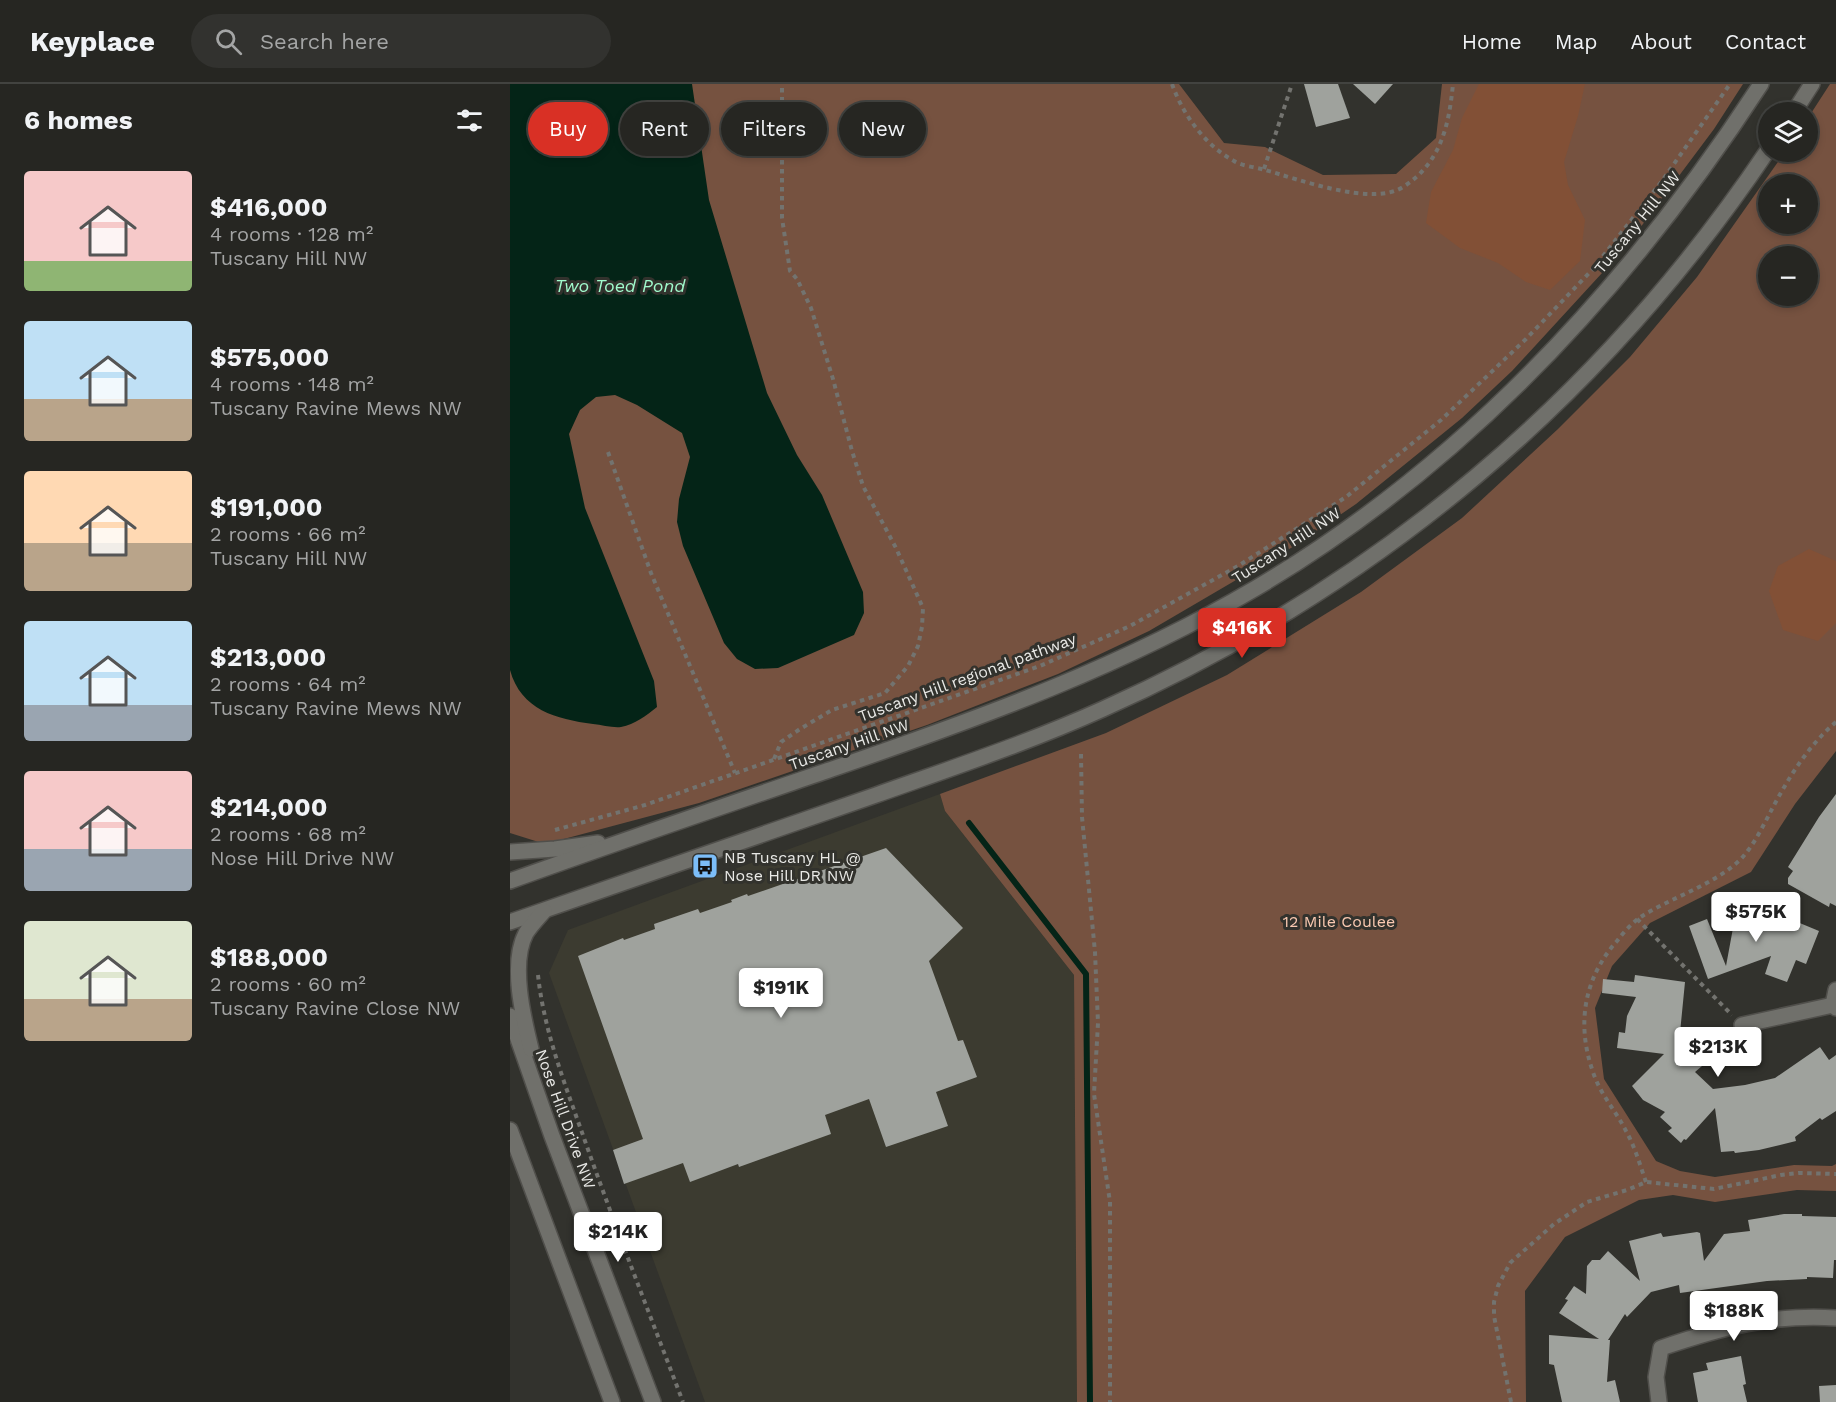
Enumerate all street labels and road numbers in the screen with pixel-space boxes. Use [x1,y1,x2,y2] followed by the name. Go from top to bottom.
[1590,167,1684,277] street label: Tuscany Hill NW
[1228,503,1344,588] street label: Tuscany Hill NW
[856,629,1079,726] street label: Tuscany Hill regional pathway
[787,715,912,774] street label: Tuscany Hill NW
[531,1047,600,1192] street label: Nose Hill Drive NW

